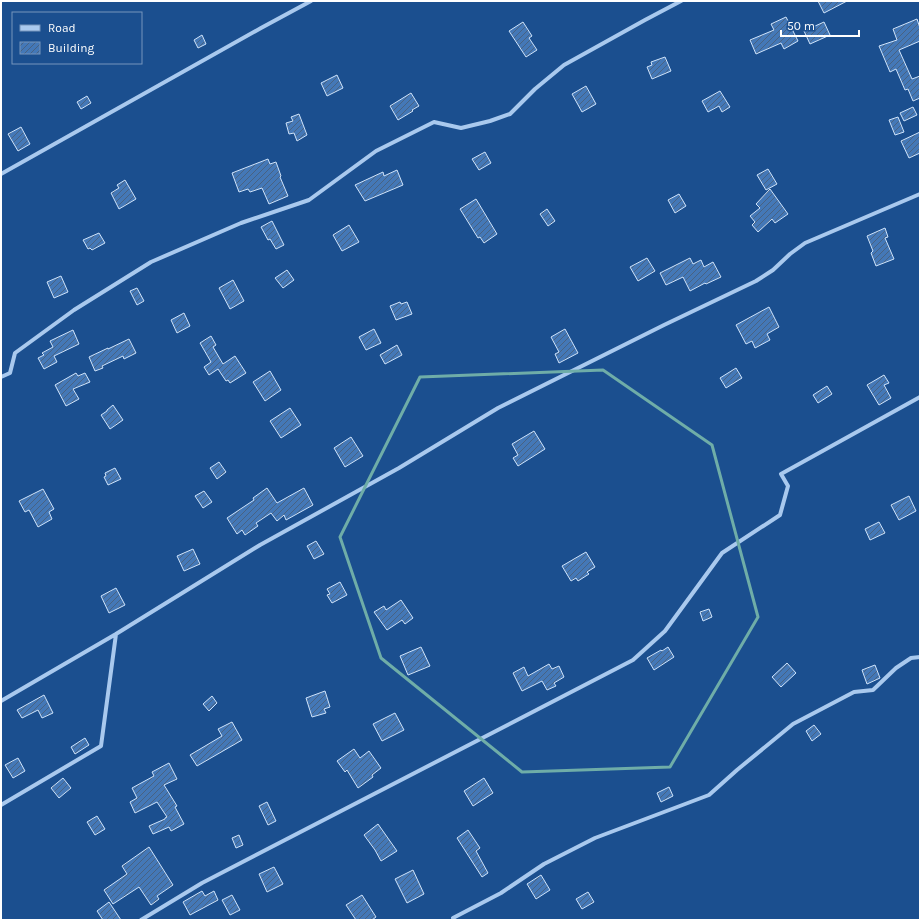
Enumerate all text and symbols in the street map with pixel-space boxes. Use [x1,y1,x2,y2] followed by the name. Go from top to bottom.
[12,12,142,64] legend
[781,12,859,38] scale bar
[787,19,815,33] text: 50 m
[48,21,76,35] text: Road
[48,41,95,55] text: Building

